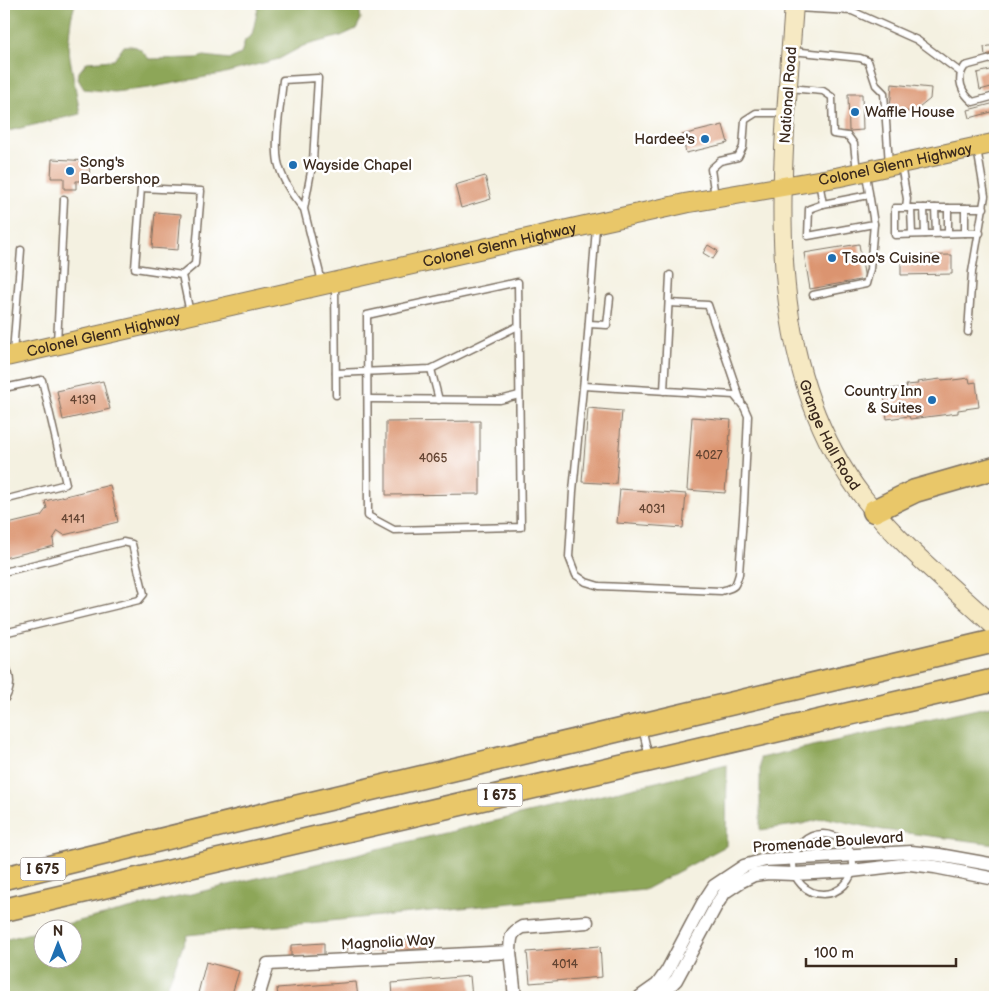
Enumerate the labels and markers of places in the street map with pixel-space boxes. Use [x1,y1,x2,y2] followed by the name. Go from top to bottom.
[865,103,955,122] place label: Waffle House
[849,106,861,118] marker: Waffle House
[634,130,696,149] place label: Hardee's
[699,133,711,145] marker: Hardee's
[80,153,160,189] place label: Song's Barbershop
[303,156,412,175] place label: Wayside Chapel
[287,159,299,171] marker: Wayside Chapel
[64,165,76,177] marker: Song's Barbershop
[842,249,940,268] place label: Tsao's Cuisine
[826,252,838,264] marker: Tsao's Cuisine
[844,382,923,418] place label: Country Inn & Suites
[926,394,938,406] marker: Country Inn & Suites

